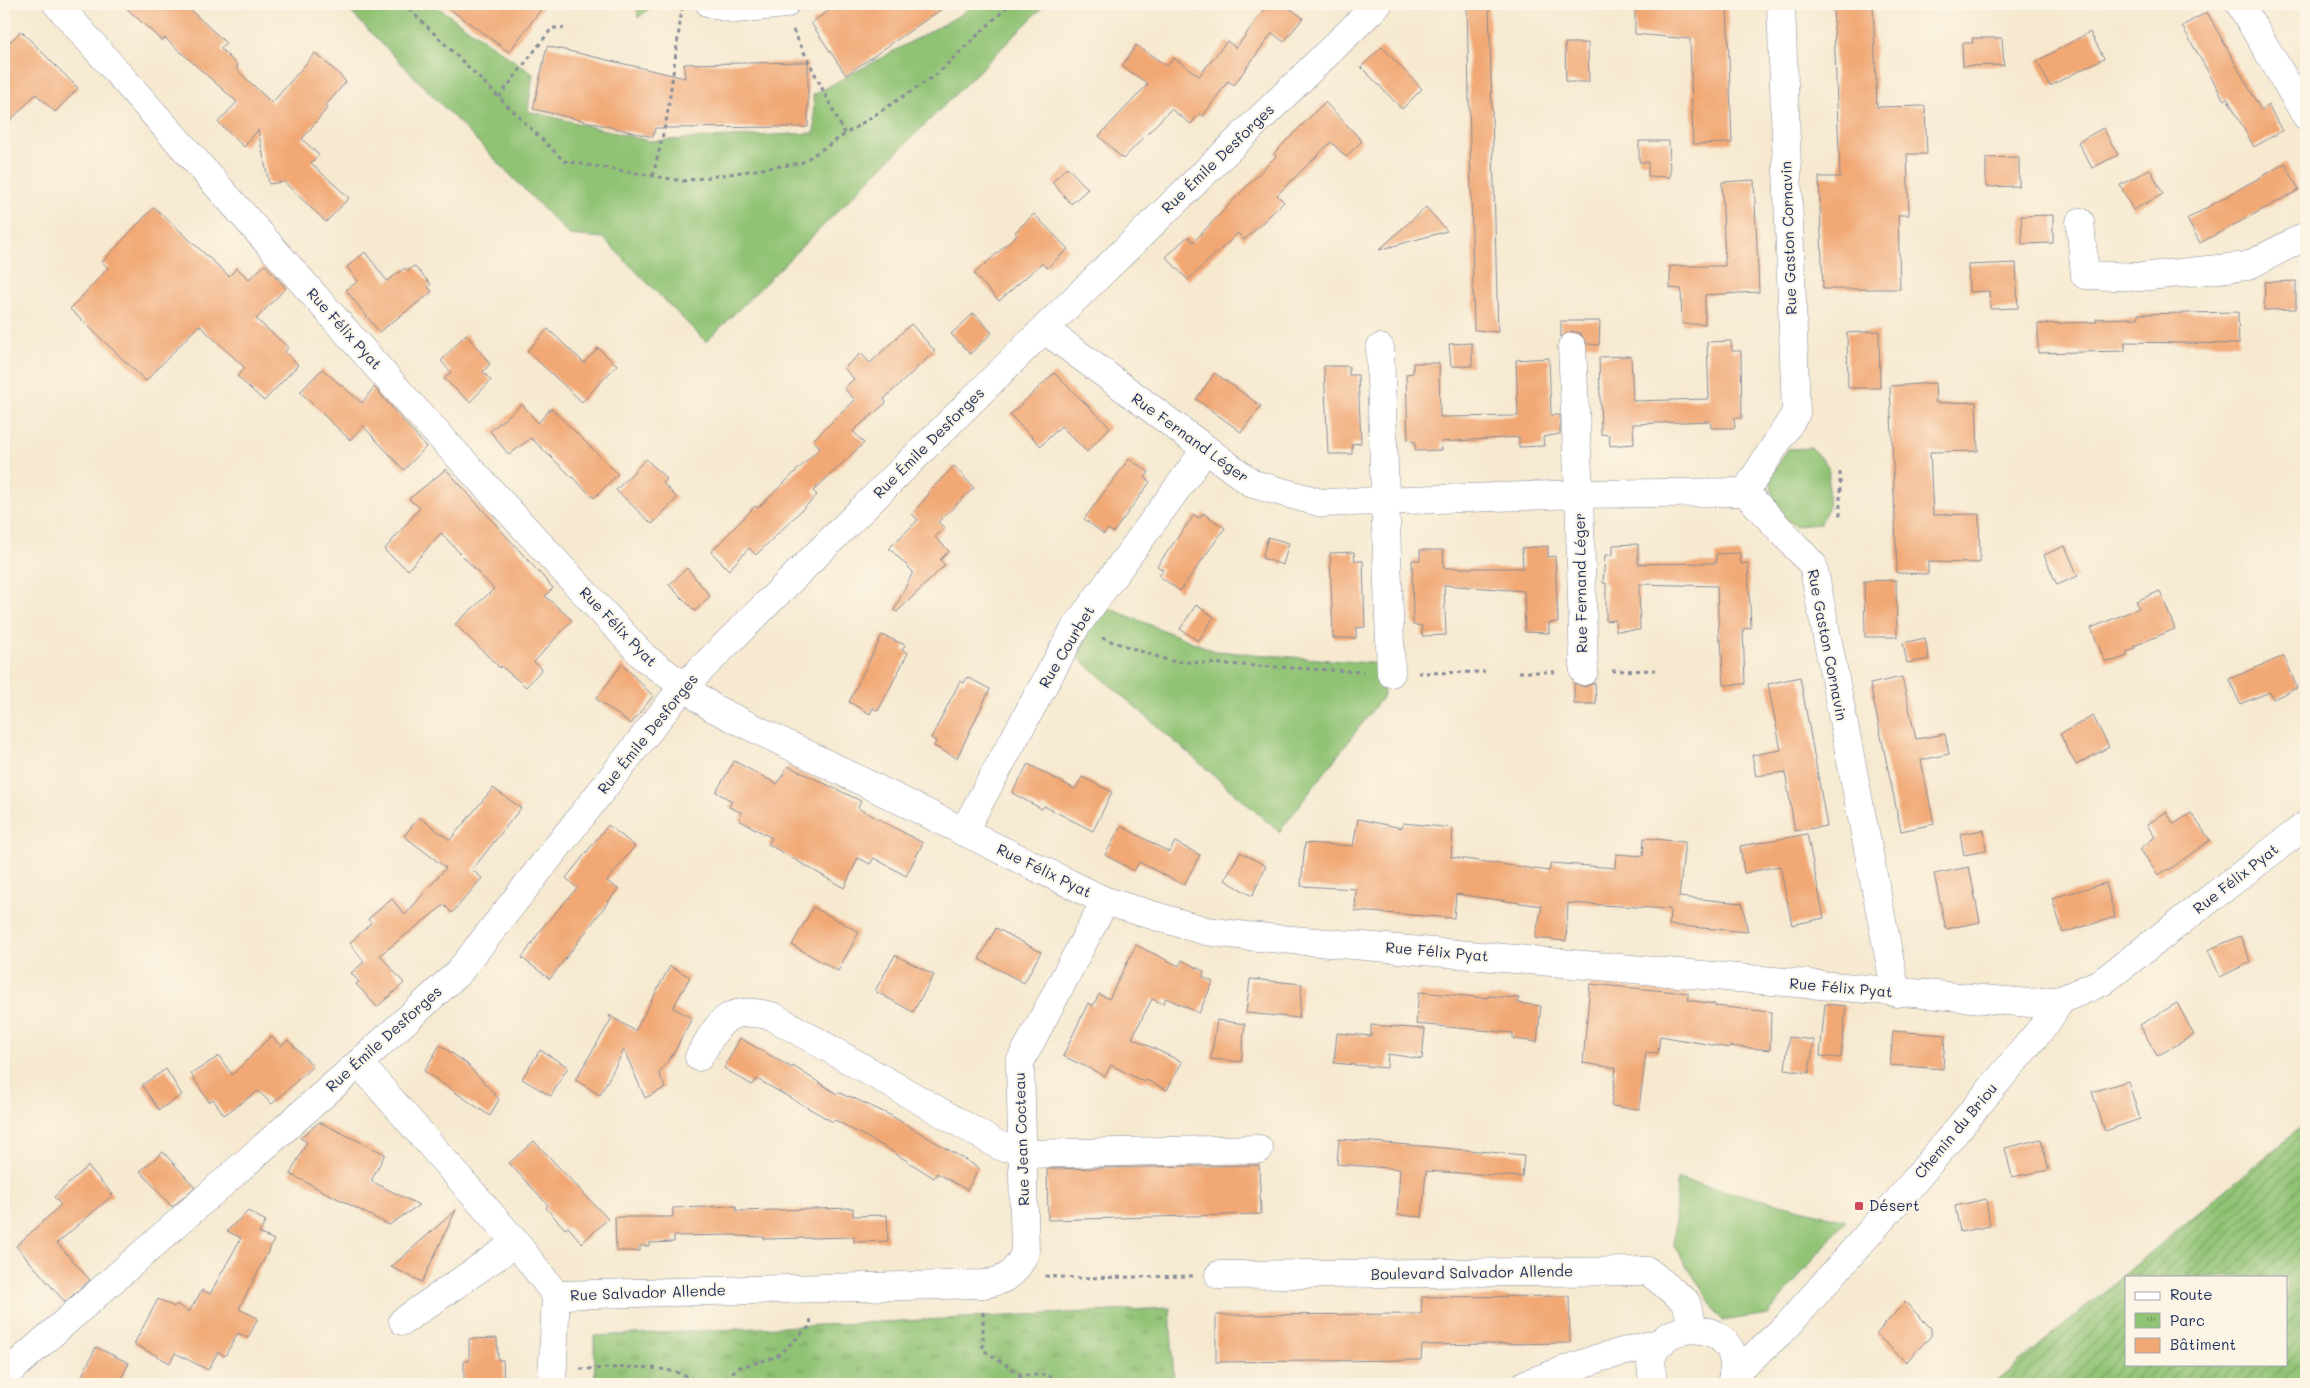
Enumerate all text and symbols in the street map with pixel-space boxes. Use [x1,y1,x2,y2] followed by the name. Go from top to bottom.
[1157,99,1278,217] street label: Rue Émile Desforges
[1775,161,1801,315] street label: Rue Gaston Cornavin
[303,283,387,373] street label: Rue Félix Pyat
[868,382,988,502] street label: Rue Émile Desforges
[1128,388,1253,487] street label: Rue Fernand Léger
[1569,513,1591,653] street label: Rue Fernand Léger
[1803,567,1852,722] street label: Rue Gaston Cornavin
[576,582,662,670] street label: Rue Félix Pyat
[1034,602,1099,691] street label: Rue Courbet
[592,669,702,798] street label: Rue Émile Desforges
[994,838,1095,902] street label: Rue Félix Pyat
[2189,839,2282,918] street label: Rue Félix Pyat
[1385,937,1489,965] street label: Rue Félix Pyat
[1789,973,1893,1001] street label: Rue Félix Pyat
[321,981,446,1096] street label: Rue Émile Desforges
[1009,1072,1033,1206] street label: Rue Jean Cocteau
[1909,1078,2001,1182] street label: Chemin du Briou
[1869,1195,1920,1215] place label: Désert
[1853,1200,1865,1212] marker: Désert
[1371,1260,1573,1284] street label: Boulevard Salvador Allende
[2125,1276,2288,1366] legend
[570,1279,726,1305] street label: Rue Salvador Allende
[2170,1284,2213,1304] text: Route
[2170,1310,2205,1330] text: Parc
[2170,1334,2236,1354] text: Bâtiment

